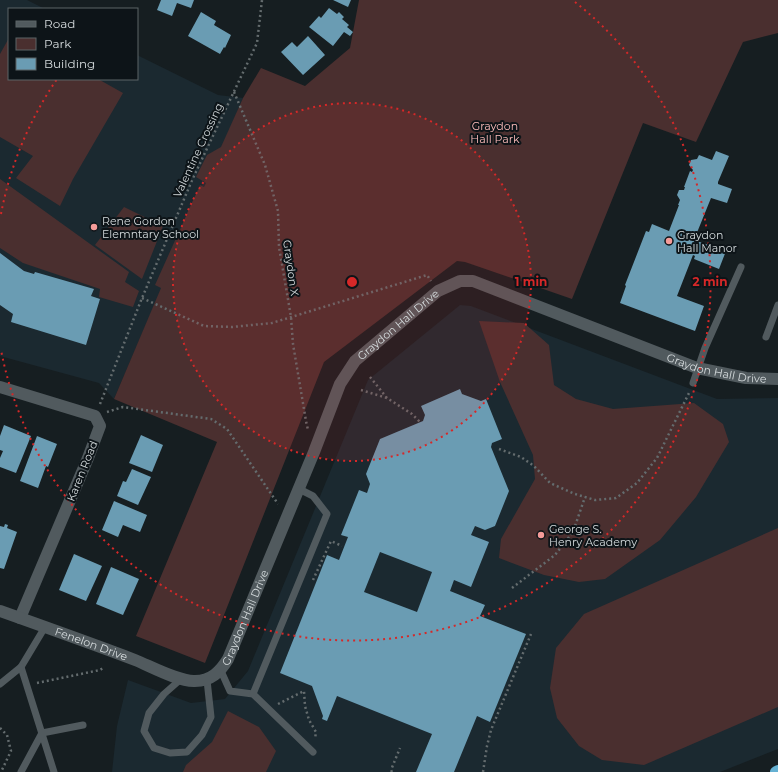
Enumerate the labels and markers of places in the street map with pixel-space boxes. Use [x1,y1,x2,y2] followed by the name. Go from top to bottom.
[102,214,199,241] place label: Rene Gordon Elemntary School
[89,222,99,232] marker: Rene Gordon Elemntary School
[677,228,737,255] place label: Graydon Hall Manor
[664,236,674,246] marker: Graydon Hall Manor
[345,275,359,289] centre of rings
[549,522,637,549] place label: George S. Henry Academy
[536,530,546,540] marker: George S. Henry Academy

